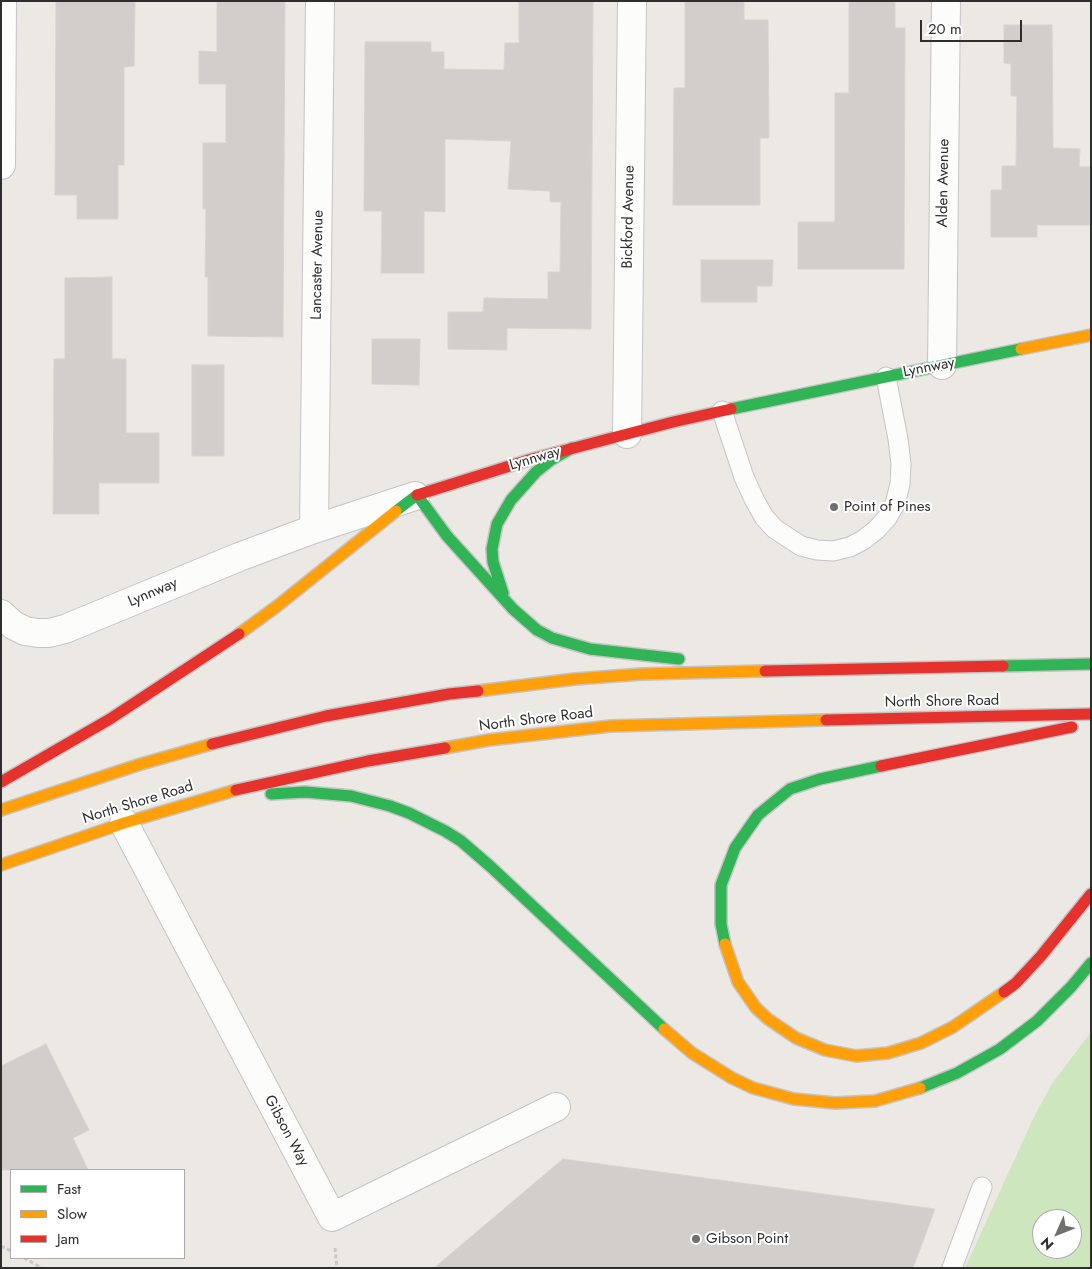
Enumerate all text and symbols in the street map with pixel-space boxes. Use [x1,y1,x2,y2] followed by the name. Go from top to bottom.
[922,10,1024,42] scale bar
[928,18,962,40] text: 20 m
[934,138,954,228] street label: Alden Avenue
[619,165,639,269] street label: Bickford Avenue
[308,210,328,320] street label: Lancaster Avenue
[902,354,956,382] street label: Lynnway
[507,443,563,475] street label: Lynnway
[844,498,931,516] place label: Point of Pines
[828,501,840,513] marker: Point of Pines
[125,575,181,611] street label: Lynnway
[884,692,1000,712] street label: North Shore Road
[478,704,594,736] street label: North Shore Road
[81,778,195,828] street label: North Shore Road
[260,1092,312,1170] street label: Gibson Way
[10,1169,185,1259] legend
[57,1178,81,1200] text: Fast
[57,1203,87,1225] text: Slow
[1032,1209,1082,1259] north arrow
[57,1228,80,1250] text: Jam
[706,1230,788,1248] place label: Gibson Point
[690,1233,702,1245] marker: Gibson Point
[1036,1233,1058,1255] text: N

